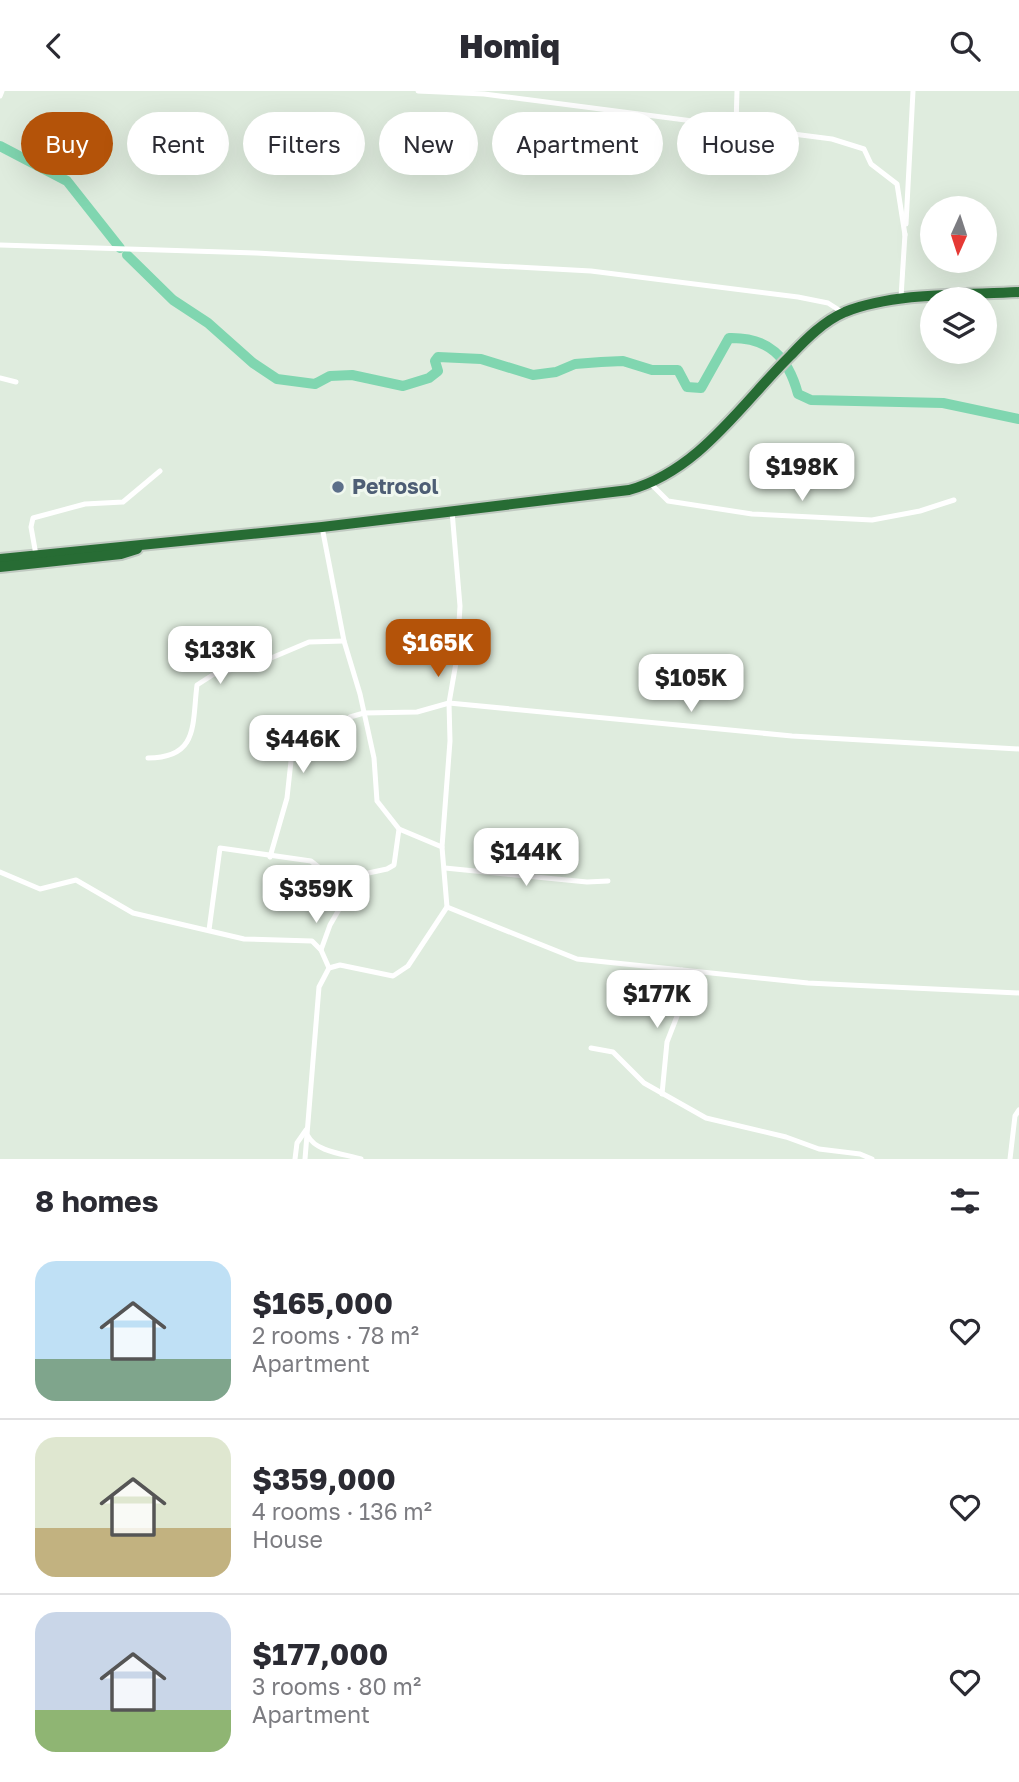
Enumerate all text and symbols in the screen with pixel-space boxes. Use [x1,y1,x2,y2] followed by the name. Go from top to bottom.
[35,27,73,65] icon: back
[459,27,560,65] text: Homiq
[946,27,984,65] icon: search
[21,112,113,175] chip: Buy
[127,112,229,175] chip: Rent
[243,112,365,175] chip: Filters
[379,112,478,175] chip: New
[492,112,663,175] chip: Apartment
[677,112,799,175] chip: House
[920,196,998,273] north arrow
[920,196,997,364] map controls
[920,287,997,364] button: layers
[753,443,851,503] pin: $198K
[765,452,839,480] text: $198K
[352,473,438,499] place label: Petrosol
[330,479,346,495] marker: Petrosol
[389,619,487,679] pin: $165K
[171,627,269,686] pin: $133K
[402,628,474,656] text: $165K
[184,635,256,663] text: $133K
[642,655,740,714] pin: $105K
[655,663,727,691] text: $105K
[254,715,352,775] pin: $446K
[265,724,341,752] text: $446K
[477,829,575,888] pin: $144K
[490,837,562,865] text: $144K
[267,865,365,925] pin: $359K
[279,874,353,902] text: $359K
[608,971,706,1030] pin: $177K
[622,979,692,1007] text: $177K
[946,1182,984,1220] icon: filters
[35,1183,159,1219] text: 8 homes
[252,1285,393,1321] text: $165,000
[91,1289,175,1373] icon: home
[946,1312,984,1350] icon: heart
[252,1321,419,1349] text: 2 rooms · 78 m²
[252,1349,370,1377] text: Apartment
[252,1461,396,1497] text: $359,000
[91,1465,175,1549] icon: home
[946,1488,984,1526] icon: heart
[252,1497,432,1525] text: 4 rooms · 136 m²
[252,1525,323,1553] text: House
[252,1636,388,1672] text: $177,000
[91,1640,175,1724] icon: home
[946,1663,984,1701] icon: heart
[252,1672,421,1700] text: 3 rooms · 80 m²
[252,1700,370,1728] text: Apartment

